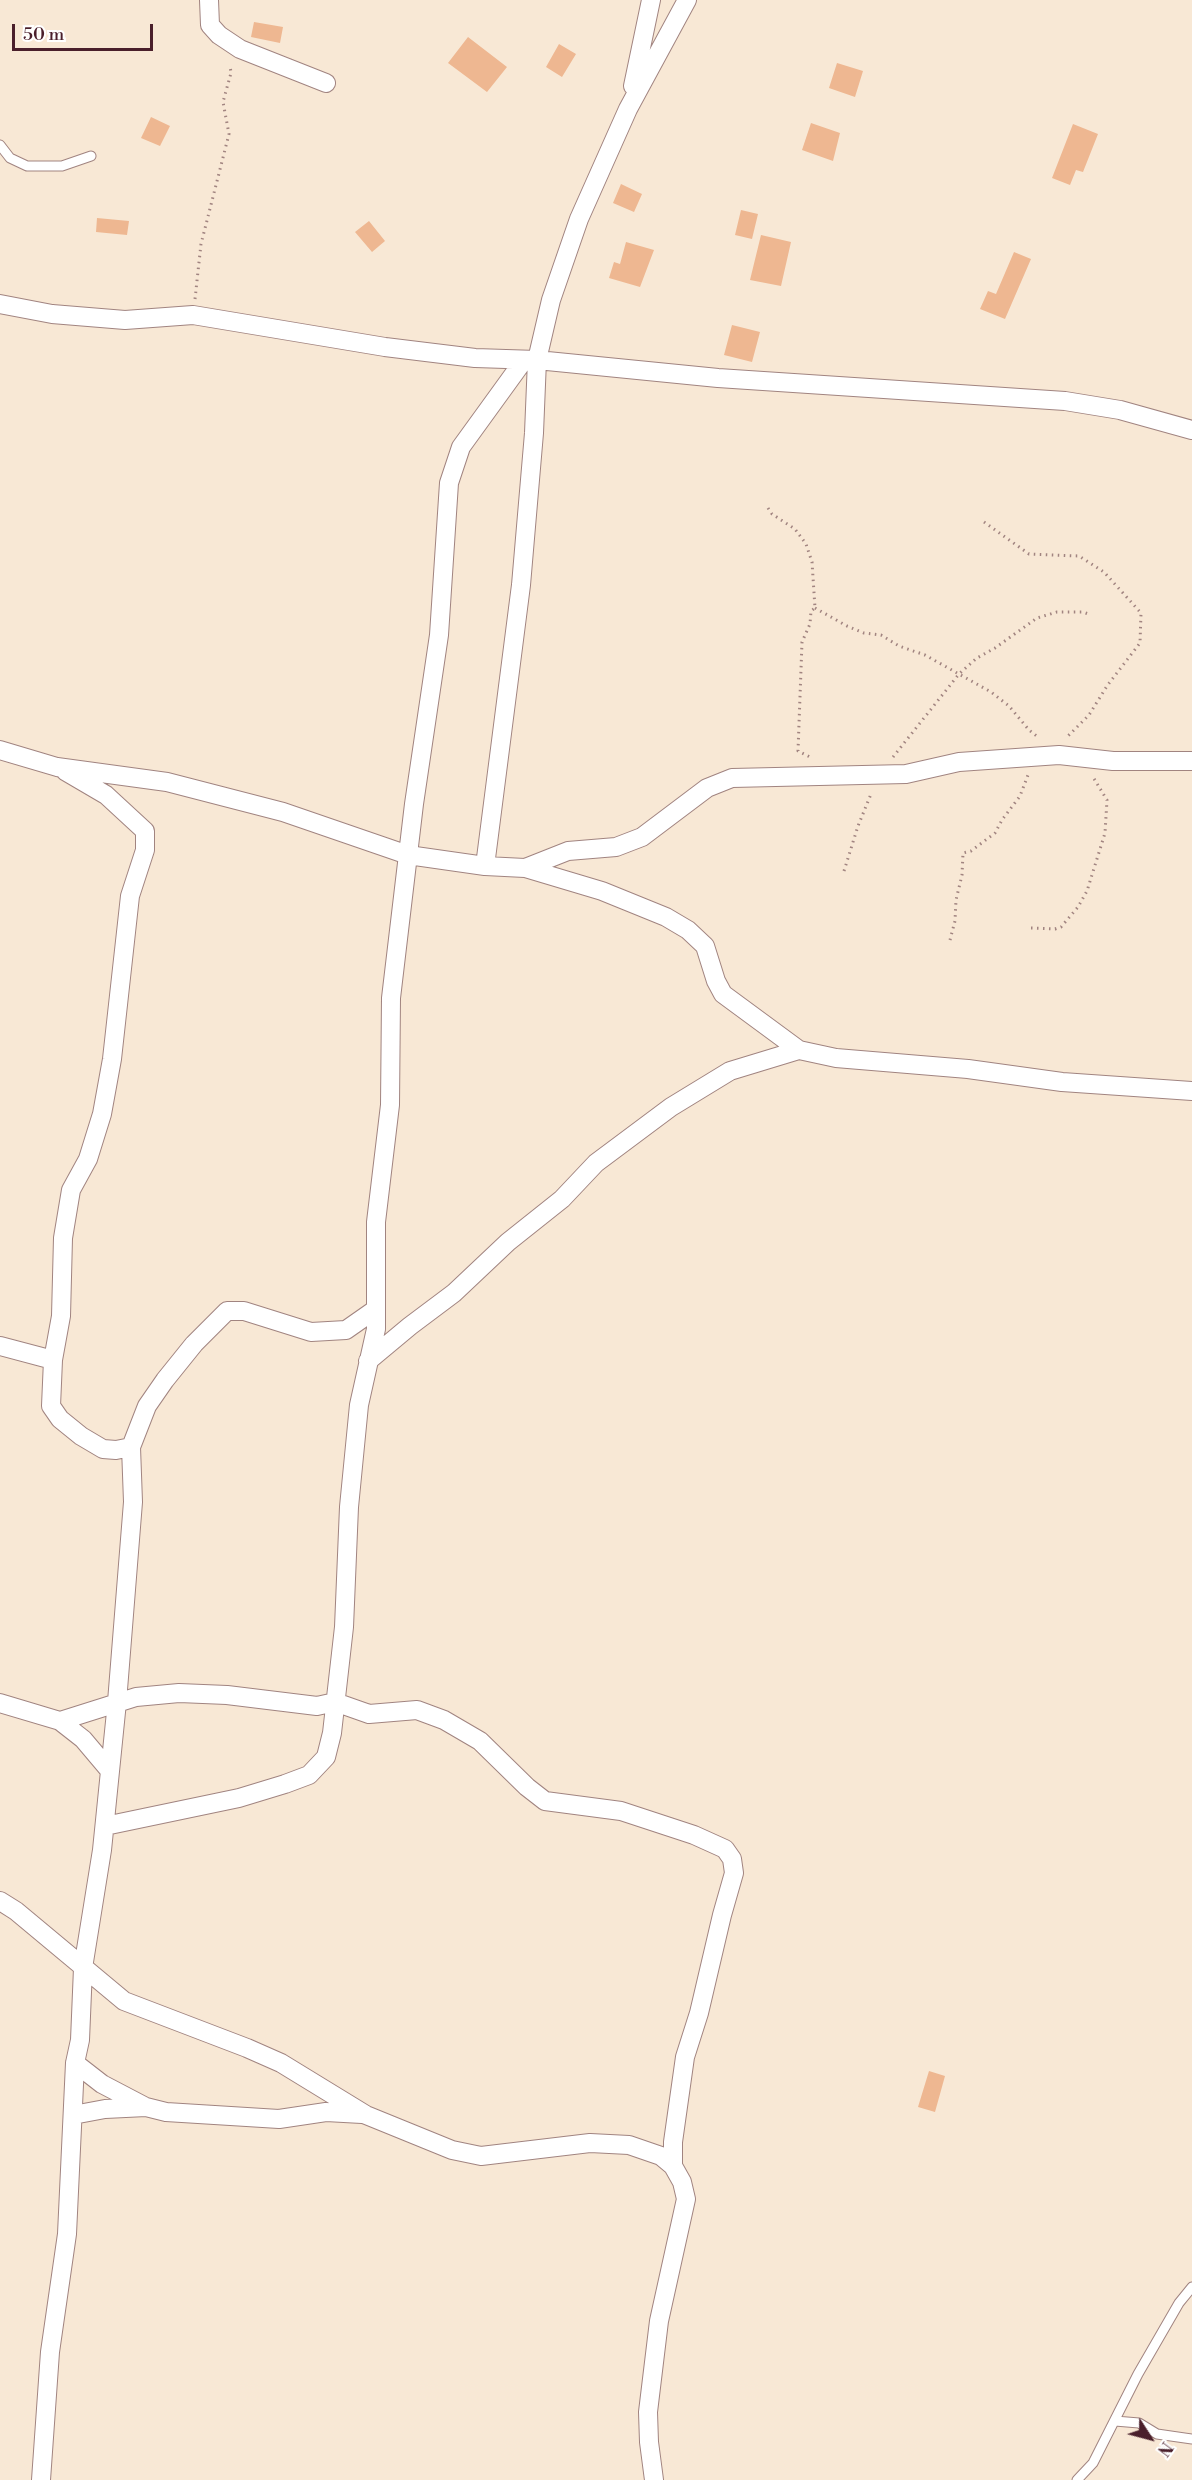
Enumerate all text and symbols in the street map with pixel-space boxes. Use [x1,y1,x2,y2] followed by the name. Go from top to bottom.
[15,12,156,50] scale bar
[23,23,64,46] text: 50 m
[1120,2408,1180,2468] north arrow
[1153,2438,1176,2460] text: N

